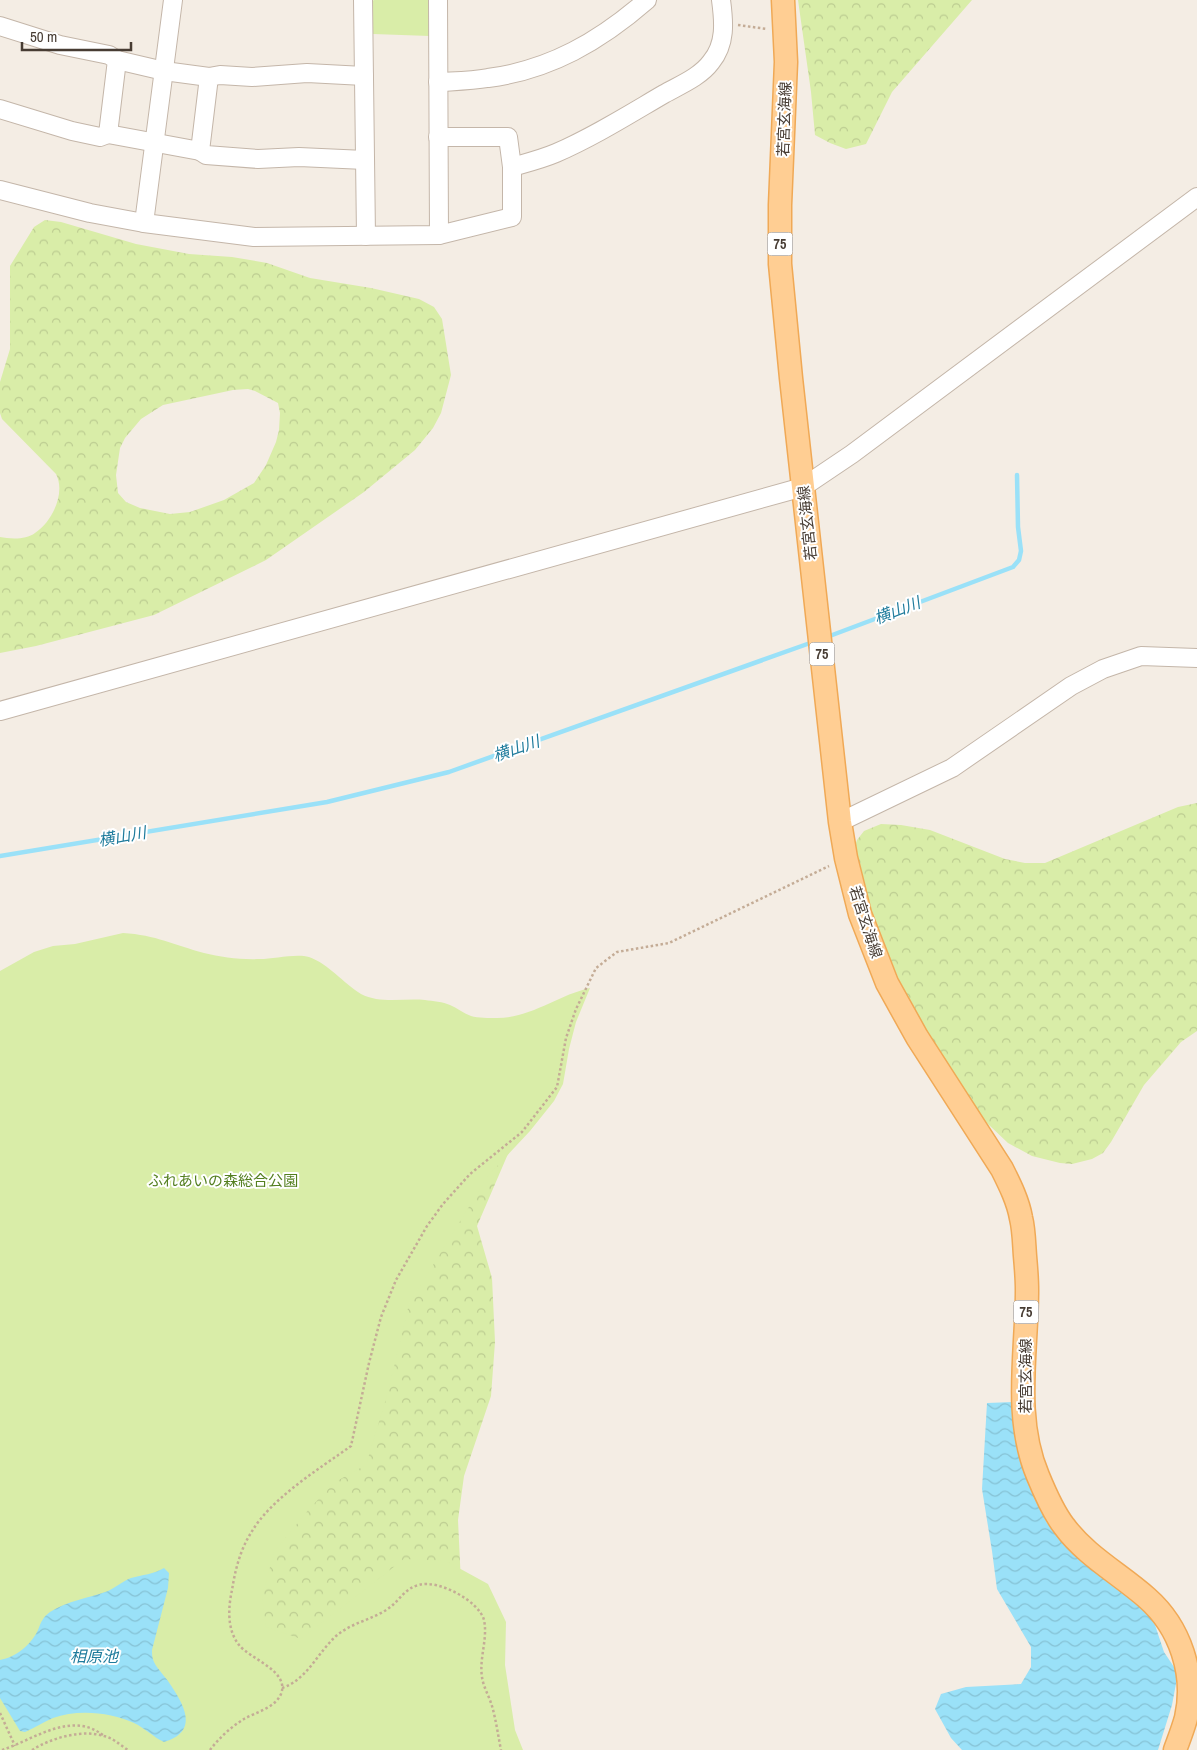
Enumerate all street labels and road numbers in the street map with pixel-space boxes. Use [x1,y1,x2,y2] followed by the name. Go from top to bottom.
[772,81,796,157] street label: 若宮玄海線
[768,232,792,255] road number: 75
[793,485,821,561] street label: 若宮玄海線
[810,642,834,666] road number: 75
[844,883,888,961] street label: 若宮玄海線
[1014,1300,1038,1324] road number: 75
[1015,1338,1036,1414] street label: 若宮玄海線

